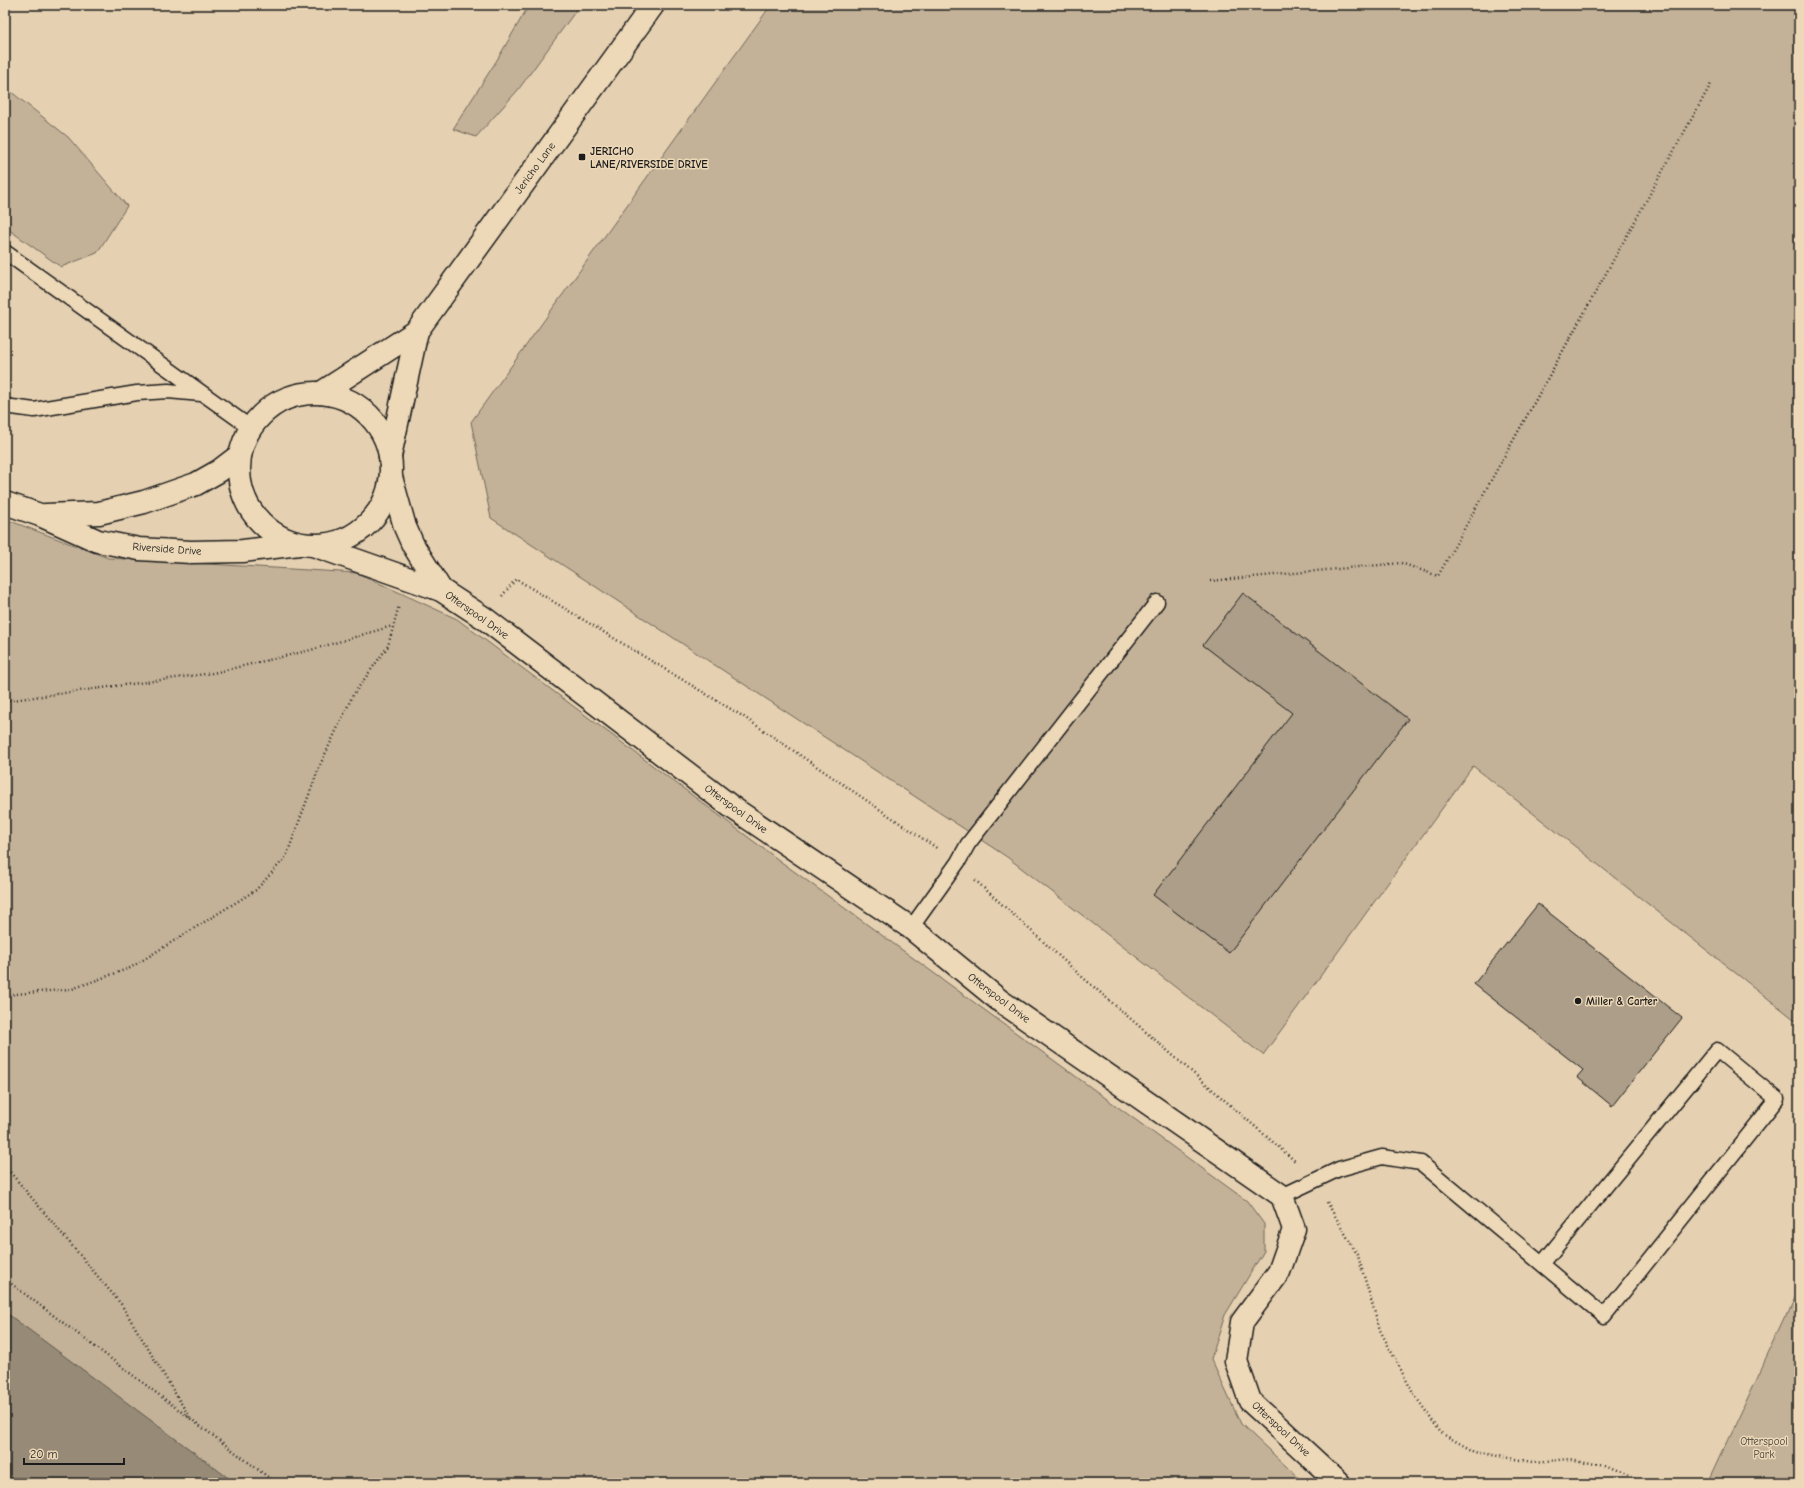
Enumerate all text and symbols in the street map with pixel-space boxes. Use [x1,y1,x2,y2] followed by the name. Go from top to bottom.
[512,139,558,196] street label: Jericho Lane
[590,145,708,171] place label: JERICHO LANE/RIVERSIDE DRIVE
[577,152,587,162] marker: JERICHO LANE/RIVERSIDE DRIVE
[132,540,202,558] street label: Riverside Drive
[443,588,512,642] street label: Otterspool Drive
[702,782,770,837] street label: Otterspool Drive
[965,970,1033,1026] street label: Otterspool Drive
[1586,995,1658,1008] place label: Miller & Carter
[1573,996,1583,1006] marker: Miller & Carter
[1249,1399,1313,1460] street label: Otterspool Drive
[1740,1435,1788,1461] park label: Otterspool Park
[24,1440,124,1466] scale bar
[30,1447,58,1461] text: 20 m

